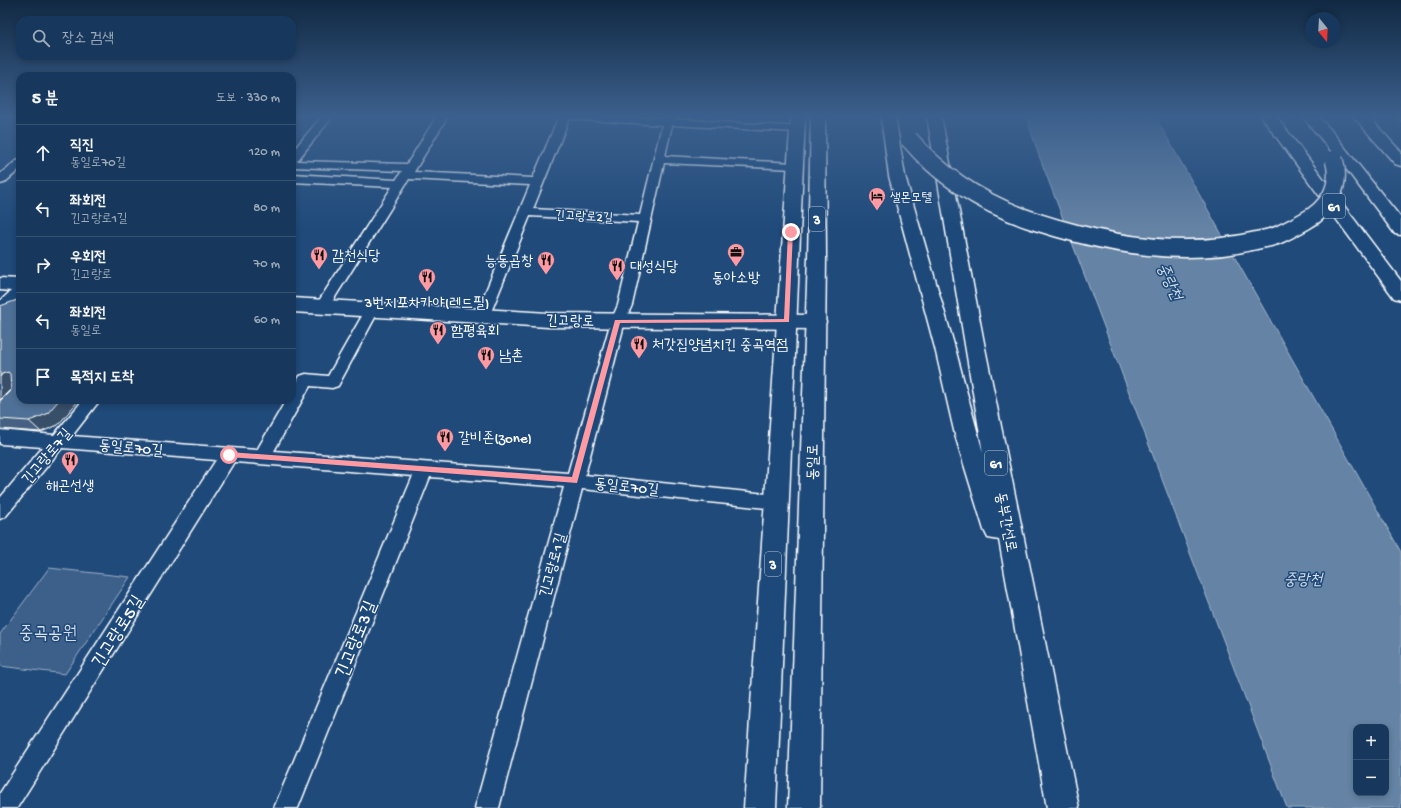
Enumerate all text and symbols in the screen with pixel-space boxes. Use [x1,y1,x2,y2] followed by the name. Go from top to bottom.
[1305,12,1341,48] north arrow
[16,16,296,60] search box
[30,27,52,49] icon: search
[62,30,114,48] text: 장소 검색
[32,90,59,110] text: 5 분
[216,91,280,106] text: 도보 · 330 m
[70,137,94,155] text: 직진
[32,142,54,164] icon: ahead
[249,145,280,160] text: 120 m
[70,156,126,171] text: 동일로70길
[867,186,887,211] hotel icon: 샐몬모텔
[890,191,932,206] place label: 샐몬모텔
[70,193,106,211] text: 좌회전
[1323,194,1345,218] road number: 61
[32,198,54,220] icon: left
[253,201,280,216] text: 80 m
[809,207,825,231] road number: 3
[554,208,614,227] street label: 긴고랑로2길
[70,212,128,227] text: 긴고랑로1길
[782,223,800,241] route end
[726,242,746,267] office icon: 동아소방
[309,245,329,270] restaurant icon: 감천식당
[332,248,380,266] place label: 감천식당
[70,249,106,267] text: 우회전
[536,250,556,275] restaurant icon: 능동곱창
[485,253,533,271] place label: 능동곱창
[32,254,54,276] icon: right
[607,256,627,281] restaurant icon: 대성식당
[254,257,280,272] text: 70 m
[630,259,678,277] place label: 대성식당
[1151,261,1185,306] water label: 중랑천
[417,267,437,292] restaurant icon: 3번지포차카야(레드필)
[70,268,112,283] text: 긴고랑로
[712,270,761,288] place label: 동아소방
[364,295,489,313] place label: 3번지포차카야(레드필)
[70,305,106,323] text: 좌회전
[32,310,54,332] icon: left
[254,313,280,328] text: 60 m
[546,313,594,331] street label: 긴고랑로
[428,320,448,345] restaurant icon: 함평육회
[451,323,499,341] place label: 함평육회
[70,324,101,339] text: 동일로
[629,334,649,359] restaurant icon: 처갓집양념치킨 중곡역점
[652,337,788,355] place label: 처갓집양념치킨 중곡역점
[476,345,496,370] restaurant icon: 남촌
[499,348,523,366] place label: 남촌
[32,366,54,388] icon: arrive
[70,369,134,387] text: 목적지 도착
[19,425,76,489] street label: 긴고랑로7길
[435,427,455,452] restaurant icon: 갈비존(zone)
[458,430,532,448] place label: 갈비존(zone)
[98,437,164,461] street label: 동일로70길
[805,444,823,480] street label: 동일로
[220,446,238,464] route start
[60,450,80,475] restaurant icon: 해곤선생
[985,451,1007,475] road number: 61
[594,476,660,500] street label: 동일로70길
[46,478,94,496] place label: 해곤선생
[990,491,1020,554] street label: 동부간선로
[537,531,571,600] street label: 긴고랑로1길
[765,552,781,576] road number: 3
[1284,572,1324,591] water label: 중랑천
[89,592,150,673] street label: 긴고랑로5길
[332,598,383,682] street label: 긴고랑로3길
[19,624,77,645] park label: 중곡공원
[1353,724,1389,796] map controls
[1353,724,1389,760] button: +
[1353,760,1389,796] button: −

